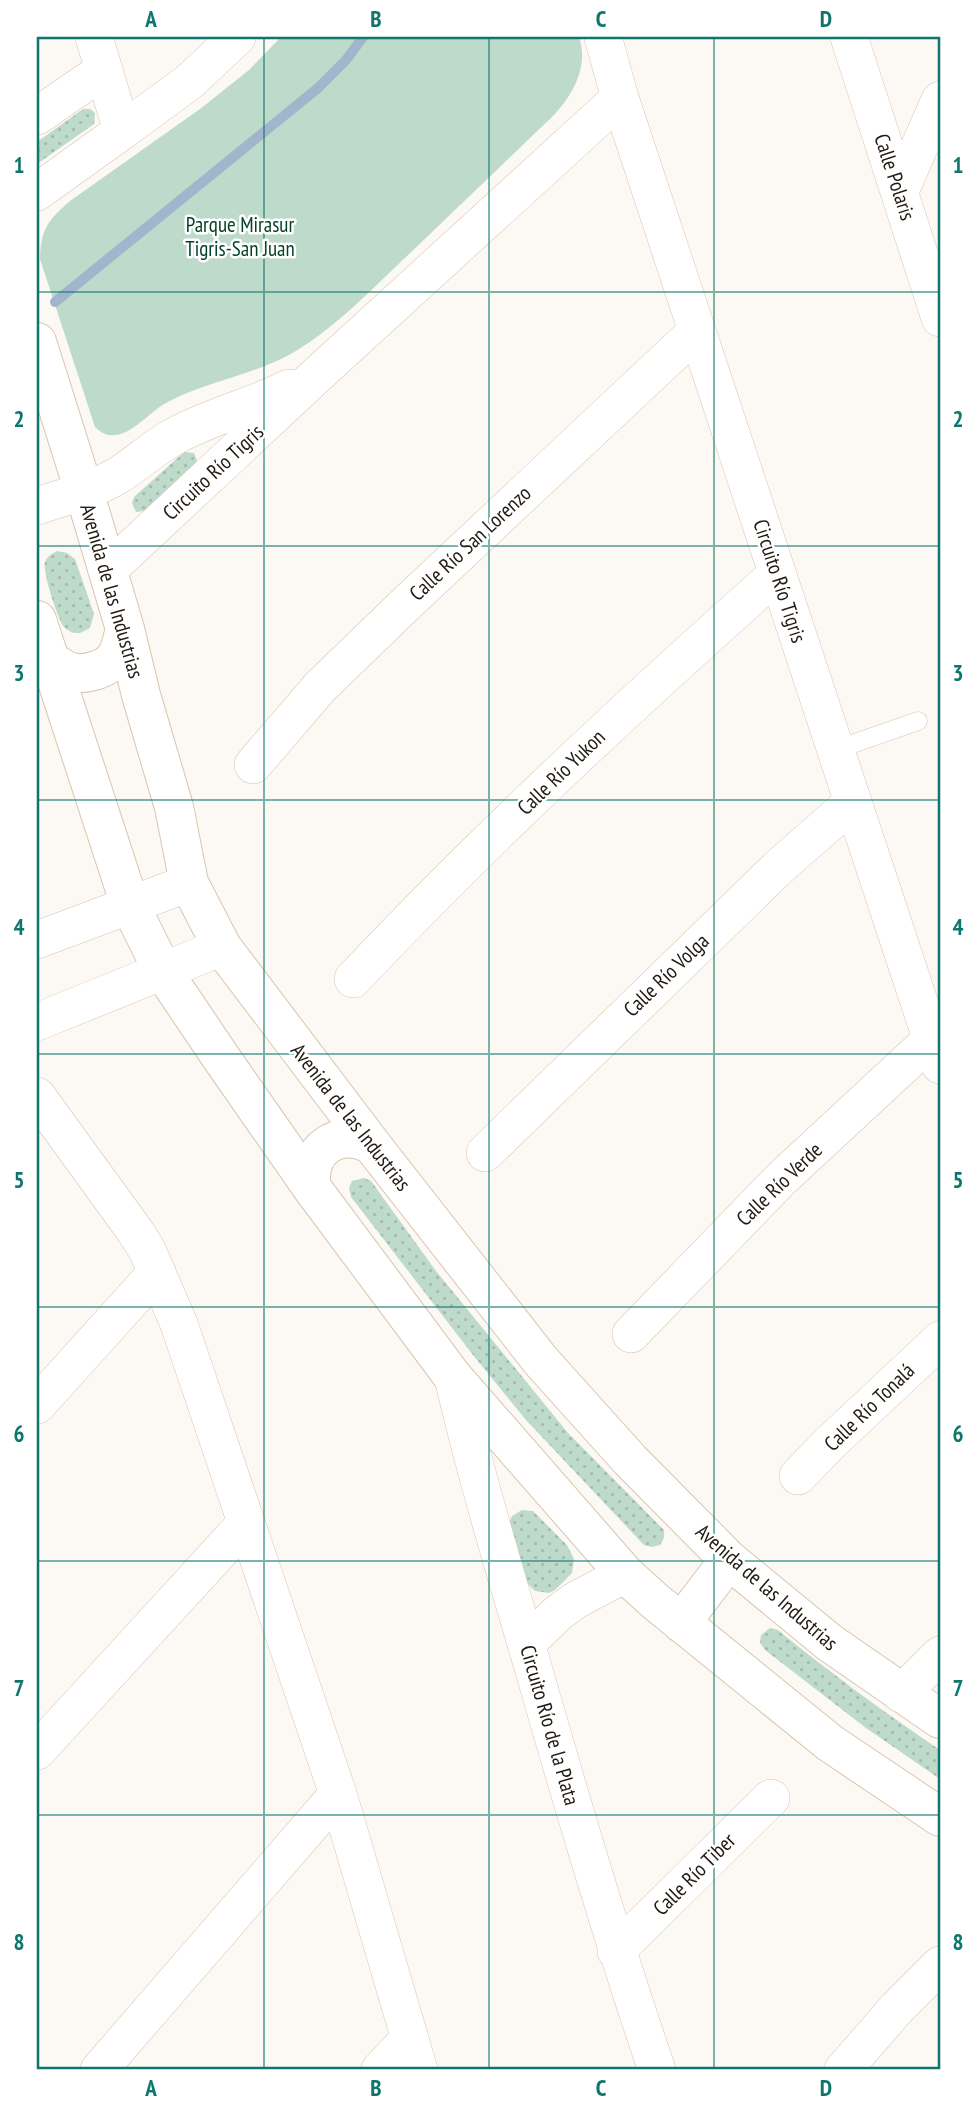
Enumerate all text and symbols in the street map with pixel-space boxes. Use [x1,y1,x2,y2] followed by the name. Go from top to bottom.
[144,4,157,33] text: A
[370,4,382,33] text: B
[596,4,607,33] text: C
[820,4,832,33] text: D
[868,130,922,224] street label: Calle Polaris
[14,150,25,179] text: 1
[953,150,964,179] text: 1
[185,211,295,262] park label: Parque Mirasur Tigris-San Juan
[14,404,25,433] text: 2
[953,404,964,433] text: 2
[157,418,269,526] street label: Circuito Río Tigris
[403,480,537,606] street label: Calle Río San Lorenzo
[74,501,150,681] street label: Avenida de las Industrias
[747,516,813,646] street label: Circuito Río Tigris
[14,658,25,687] text: 3
[953,658,964,687] text: 3
[511,723,611,821] street label: Calle Río Yukon
[14,912,25,941] text: 4
[953,912,964,941] text: 4
[618,928,714,1022] street label: Calle Río Volga
[285,1038,417,1196] street label: Avenida de las Industrias
[730,1136,828,1232] street label: Calle Río Verde
[14,1165,25,1194] text: 5
[953,1165,964,1194] text: 5
[818,1357,920,1457] street label: Calle Río Tonalá
[14,1419,25,1448] text: 6
[953,1419,964,1448] text: 6
[690,1518,844,1656] street label: Avenida de las Industrias
[514,1642,586,1808] street label: Circuito Río de la Plata
[14,1673,25,1702] text: 7
[953,1673,964,1702] text: 7
[647,1827,741,1921] street label: Calle Río Tiber
[14,1927,25,1956] text: 8
[953,1927,964,1956] text: 8
[144,2073,157,2102] text: A
[370,2073,382,2102] text: B
[596,2073,607,2102] text: C
[820,2073,832,2102] text: D

